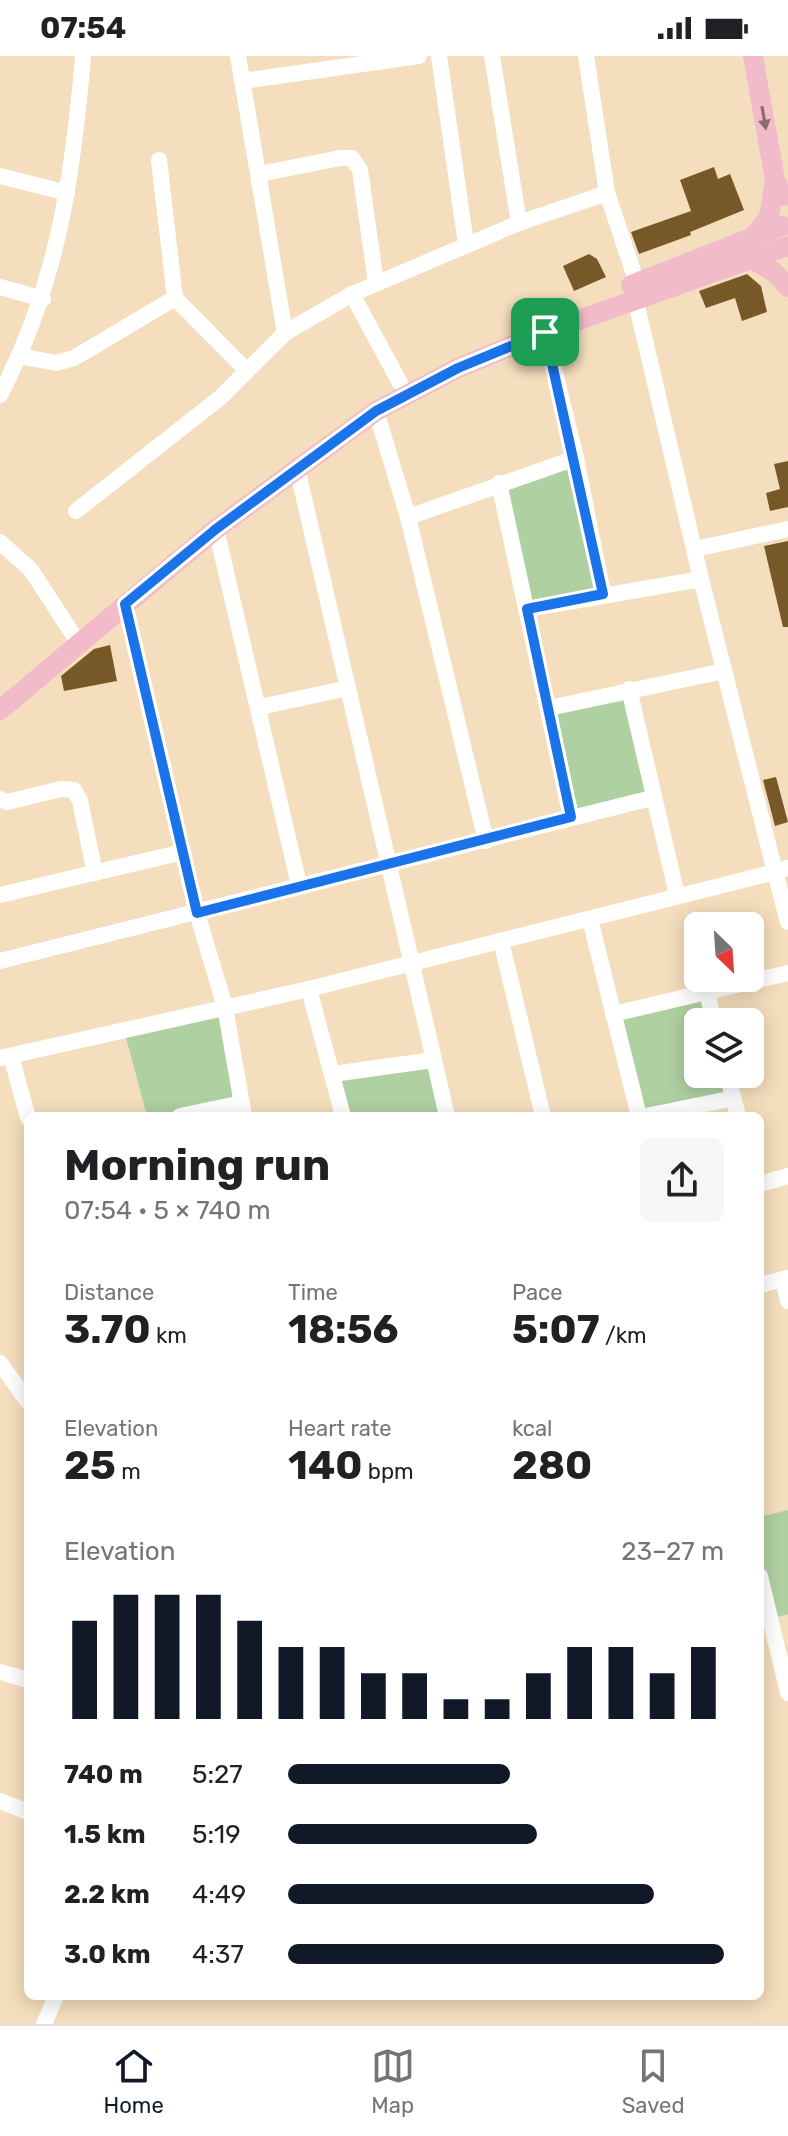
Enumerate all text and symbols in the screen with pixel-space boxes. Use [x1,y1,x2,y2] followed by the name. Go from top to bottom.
[40,10,126,46] text: 07:54
[759,106,771,131] one-way arrow
[511,298,579,366] pin
[523,310,567,354] icon: arrive
[684,912,764,992] north arrow
[684,912,764,1088] map controls
[684,1008,764,1088] button: layers
[640,1138,724,1222] button: share
[64,1139,330,1191] text: Morning run
[64,1195,271,1226] text: 07:54 · 5 × 740 m
[64,1279,154,1306] text: Distance
[288,1279,338,1306] text: Time
[512,1279,563,1306] text: Pace
[64,1306,151,1353] text: 3.70
[288,1306,399,1353] text: 18:56
[512,1306,600,1353] text: 5:07
[151,1322,187,1349] text: km
[600,1322,647,1349] text: /km
[64,1415,158,1442] text: Elevation
[288,1415,392,1442] text: Heart rate
[512,1415,552,1442] text: kcal
[64,1442,116,1489] text: 25
[288,1442,362,1489] text: 140
[512,1442,592,1489] text: 280
[116,1458,141,1485] text: m
[362,1458,414,1485] text: bpm
[64,1536,175,1567] text: Elevation
[621,1536,724,1567] text: 23–27 m
[64,1759,143,1790] text: 740 m
[192,1759,243,1790] text: 5:27
[64,1819,146,1850] text: 1.5 km
[192,1819,241,1850] text: 5:19
[64,1879,150,1910] text: 2.2 km
[192,1879,246,1910] text: 4:49
[64,1939,151,1970] text: 3.0 km
[192,1939,244,1970] text: 4:37
[103,2044,164,2119] tab: Home
[371,2044,415,2119] tab: Map
[622,2044,684,2119] tab: Saved

